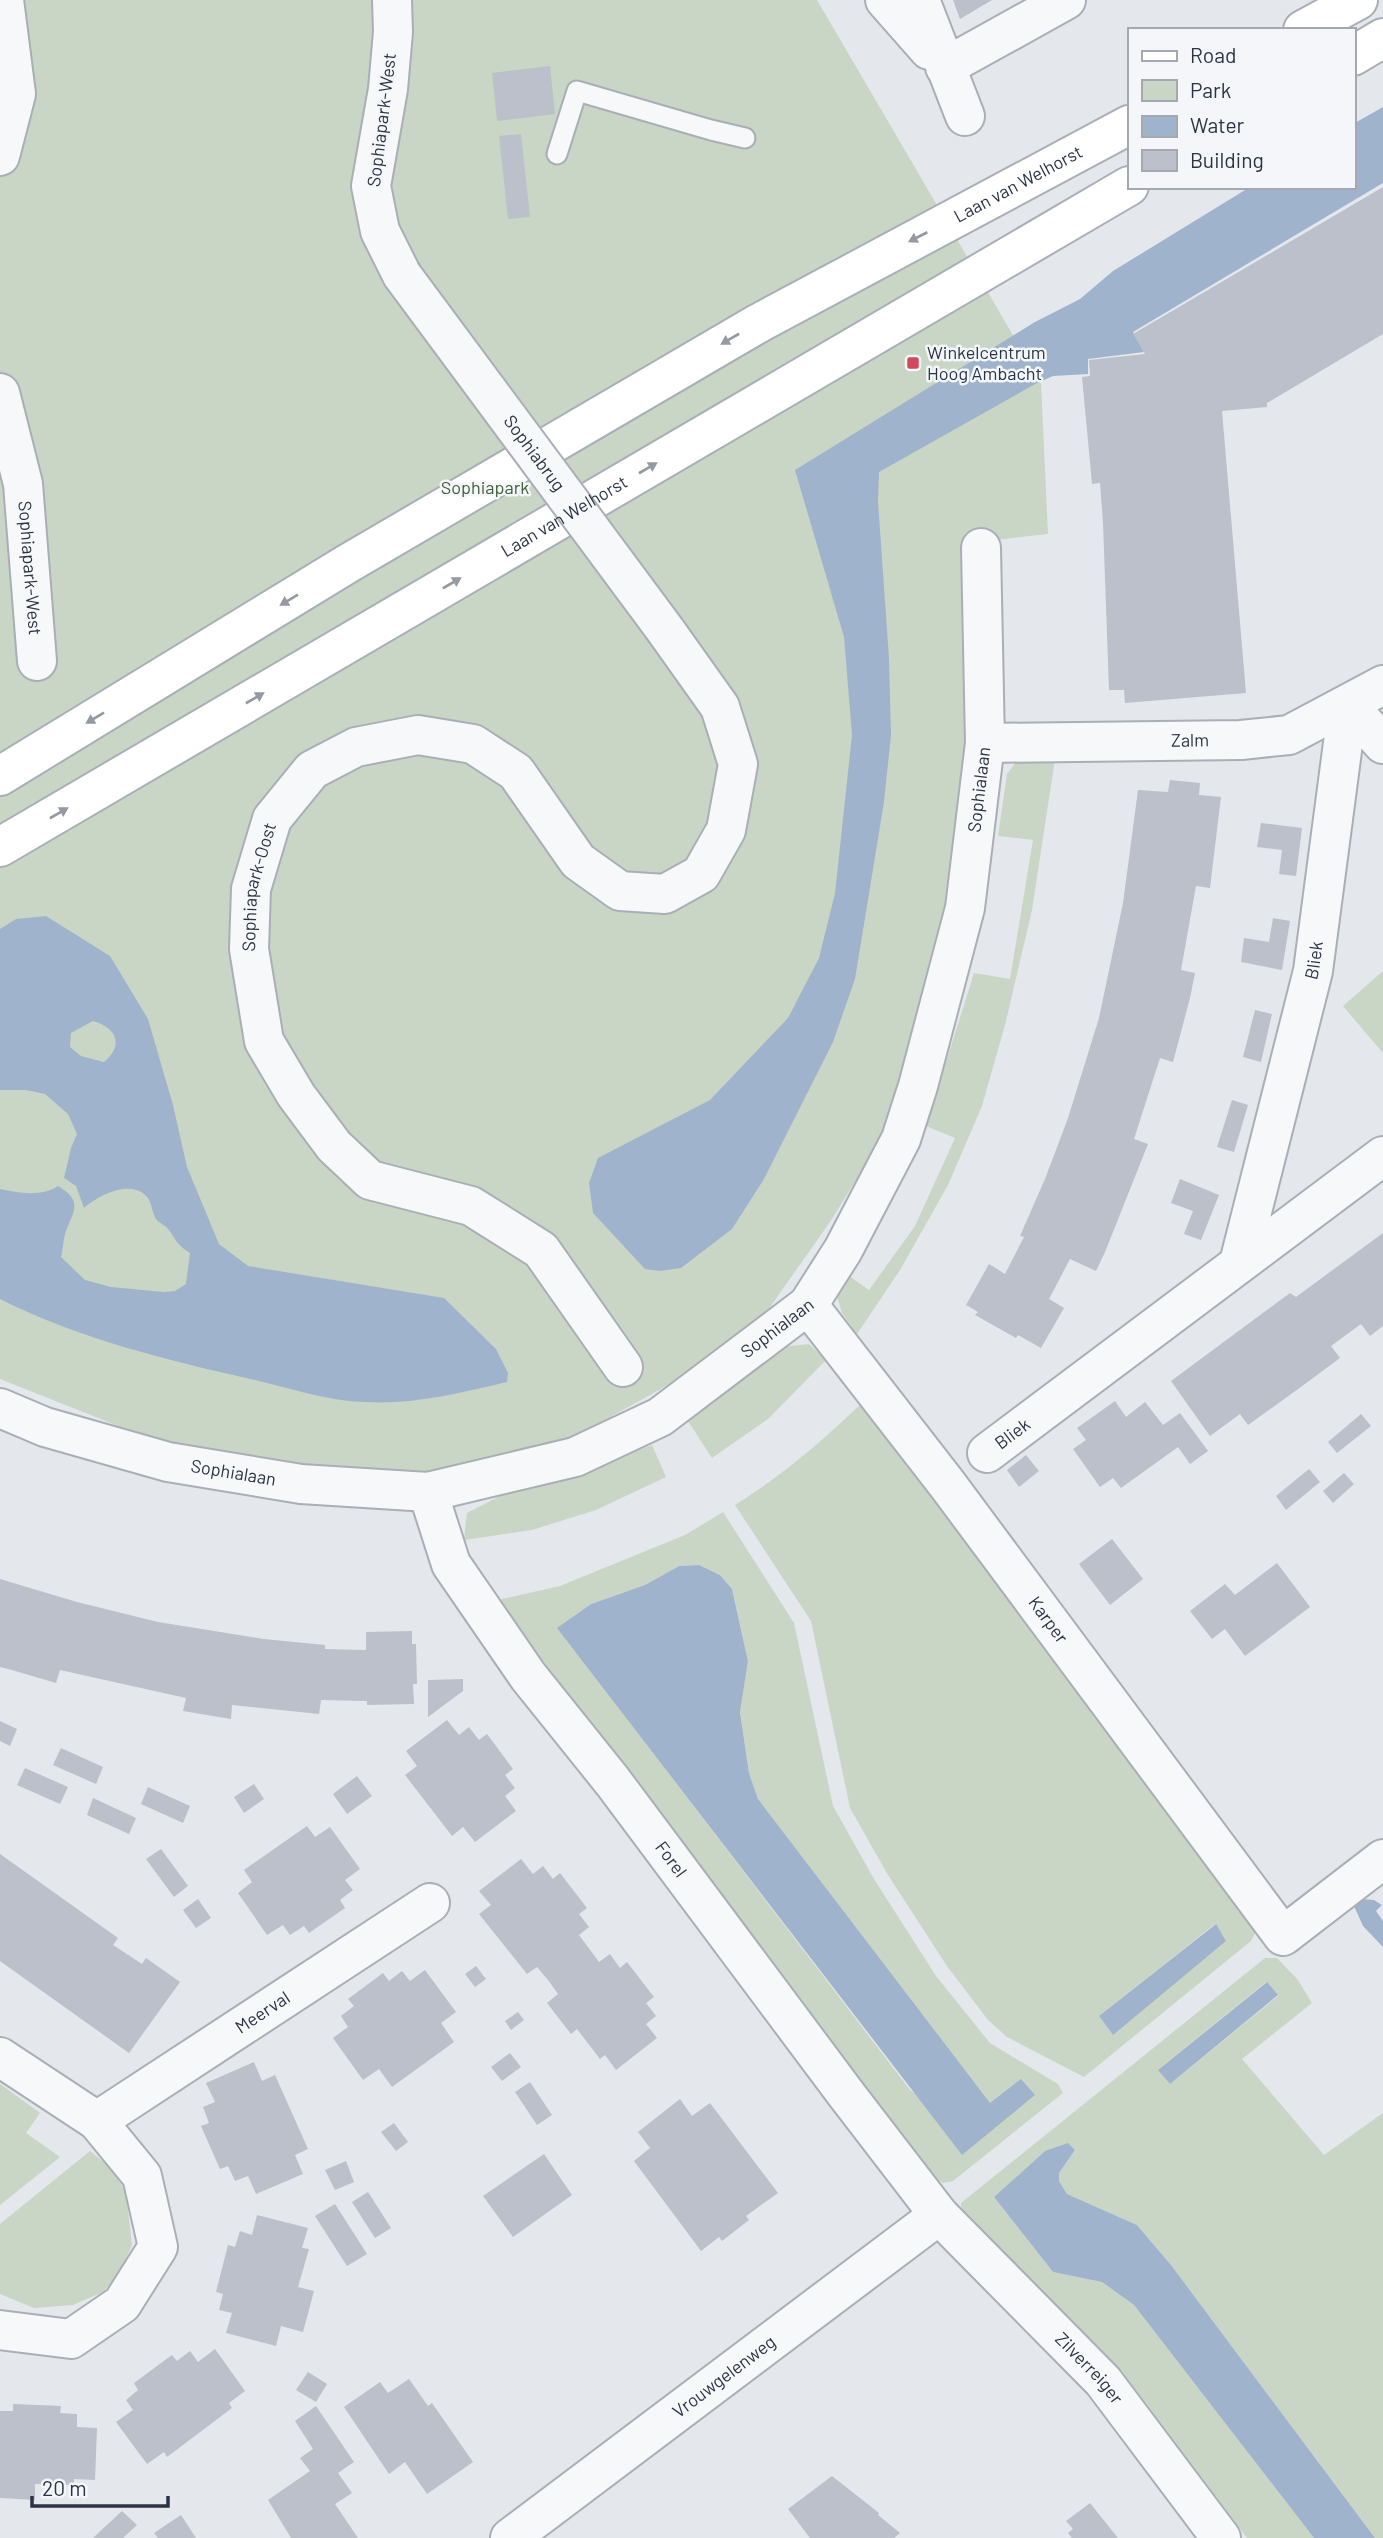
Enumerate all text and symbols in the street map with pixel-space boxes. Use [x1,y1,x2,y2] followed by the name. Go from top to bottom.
[1128,28,1355,189] legend
[1190,42,1236,67] text: Road
[362,52,400,188] street label: Sophiapark-West
[1190,77,1231,102] text: Park
[1190,112,1245,137] text: Water
[950,140,1086,227] street label: Laan van Welhorst
[1190,147,1264,172] text: Building
[908,231,927,243] one-way arrow
[721,333,740,346] one-way arrow
[927,341,1046,384] place label: Winkelcentrum Hoog Ambacht
[905,355,921,371] marker: Winkelcentrum Hoog Ambacht
[500,410,571,495] street label: Sophiabrug
[638,463,658,475] one-way arrow
[497,470,631,561] street label: Laan van Welhorst
[441,476,529,498] park label: Sophiapark
[14,500,47,636] street label: Sophiapark-West
[442,577,461,590] one-way arrow
[280,593,299,606] one-way arrow
[246,692,265,704] one-way arrow
[85,711,105,724] one-way arrow
[1171,728,1209,751] street label: Zalm
[962,745,994,833] street label: Sophialaan
[49,807,68,819] one-way arrow
[237,820,280,952] street label: Sophiapark-Oost
[1299,940,1327,982] street label: Bliek
[736,1293,818,1362] street label: Sophialaan
[990,1413,1034,1453] street label: Bliek
[189,1454,278,1490] street label: Sophialaan
[1024,1592,1074,1647] street label: Karper
[651,1836,692,1881] street label: Forel
[231,1986,294,2038] street label: Meerval
[1051,2327,1128,2408] street label: Zilverreiger
[668,2330,779,2422] street label: Vrouwgelenweg
[32,2464,168,2508] scale bar
[42,2475,87,2500] text: 20 m

